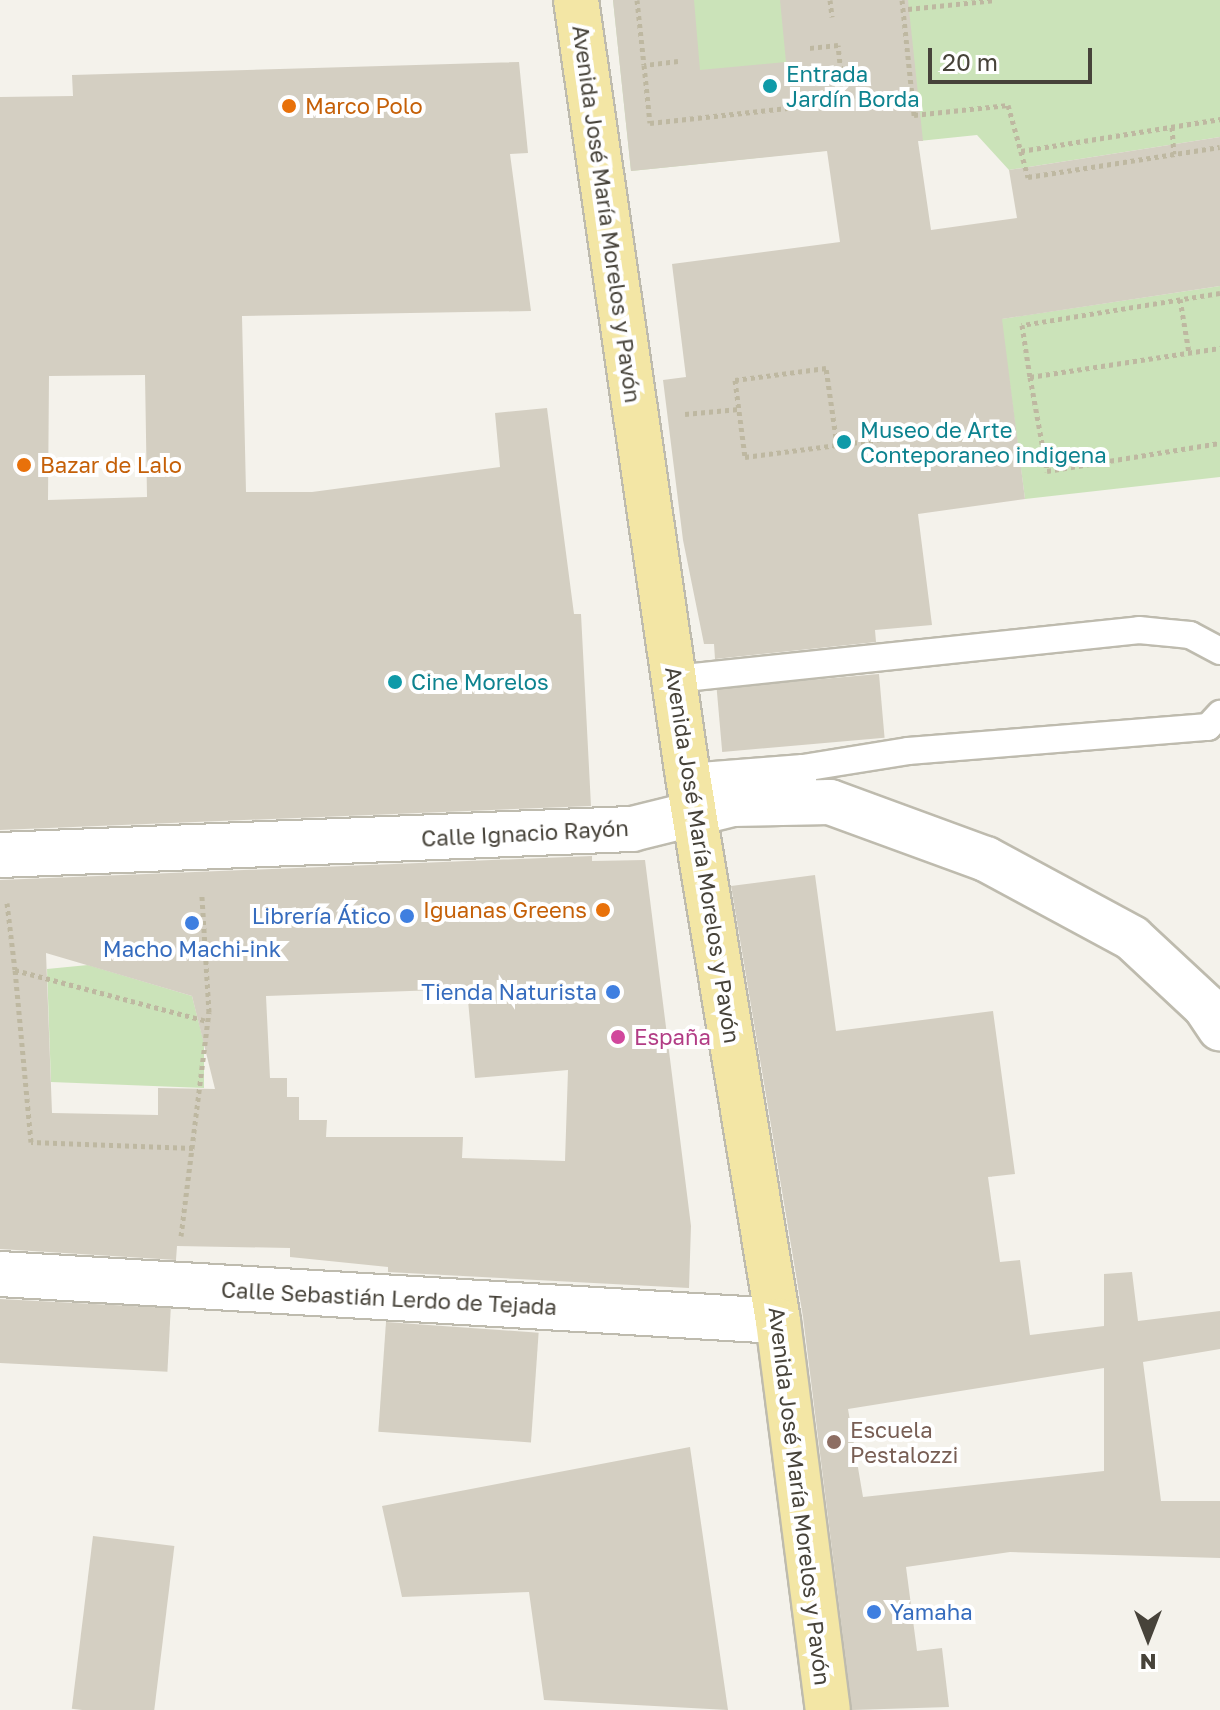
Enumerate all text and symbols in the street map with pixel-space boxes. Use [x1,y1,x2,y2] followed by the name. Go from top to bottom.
[567,23,647,405] street label: Avenida José María Morelos y Pavón
[932,32,1096,82] scale bar
[942,47,998,76] text: 20 m
[786,60,920,112] place label: Entrada Jardín Borda
[761,77,779,95] marker: Entrada Jardín Borda
[305,93,423,119] place label: Marco Polo
[280,97,298,115] marker: Marco Polo
[860,416,1107,468] place label: Museo de Arte Conteporaneo indigena
[835,433,853,451] marker: Museo de Arte Conteporaneo indigena
[40,452,182,478] place label: Bazar de Lalo
[15,456,33,474] marker: Bazar de Lalo
[660,665,746,1045] street label: Avenida José María Morelos y Pavón
[411,669,549,695] place label: Cine Morelos
[386,673,404,691] marker: Cine Morelos
[421,814,629,852] street label: Calle Ignacio Rayón
[423,897,587,923] place label: Iguanas Greens
[594,901,612,919] marker: Iguanas Greens
[252,903,391,929] place label: Librería Ático
[398,907,416,925] marker: Librería Ático
[183,914,201,932] marker: Macho Machi-ink
[103,936,281,962] place label: Macho Machi-ink
[421,979,597,1005] place label: Tienda Naturista
[604,983,622,1001] marker: Tienda Naturista
[634,1024,711,1050] place label: España
[609,1028,627,1046] marker: España
[220,1276,558,1320] street label: Calle Sebastián Lerdo de Tejada
[764,1305,836,1687] street label: Avenida José María Morelos y Pavón
[850,1416,958,1468] place label: Escuela Pestalozzi
[825,1433,843,1451] marker: Escuela Pestalozzi
[1108,1598,1188,1678] north arrow
[890,1599,973,1625] place label: Yamaha
[865,1603,883,1621] marker: Yamaha
[1140,1649,1156,1676] text: N

